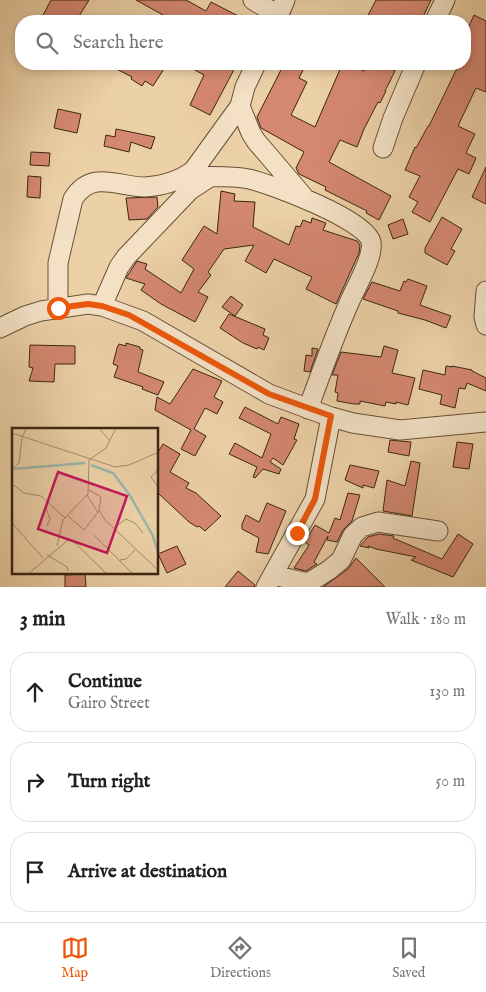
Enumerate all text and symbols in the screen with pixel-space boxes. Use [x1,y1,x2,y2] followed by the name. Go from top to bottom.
[15,15,471,70] search box
[33,29,61,57] icon: search
[73,31,164,55] text: Search here
[47,297,70,320] route start
[12,428,159,574] inset map
[286,522,309,545] route end
[20,606,65,633] text: 3 min
[385,610,466,630] text: Walk · 180 m
[68,670,142,694] text: Continue
[21,678,49,706] icon: ahead
[429,682,465,702] text: 130 m
[68,694,150,714] text: Gairo Street
[21,768,49,796] icon: right
[68,770,150,794] text: Turn right
[436,772,465,792] text: 50 m
[21,858,49,886] icon: arrive
[68,860,227,884] text: Arrive at destination
[61,934,89,982] tab: Map
[210,934,271,982] tab: Directions
[392,934,425,982] tab: Saved

